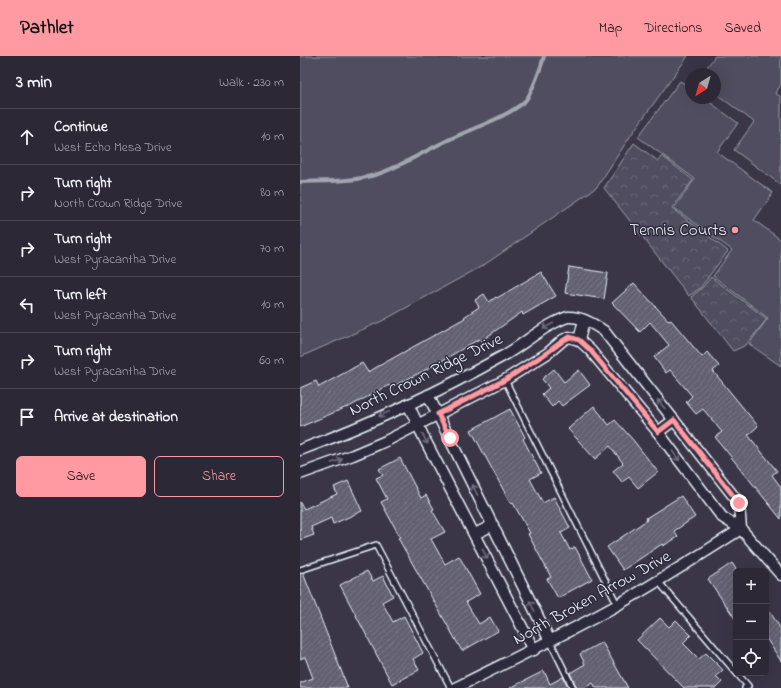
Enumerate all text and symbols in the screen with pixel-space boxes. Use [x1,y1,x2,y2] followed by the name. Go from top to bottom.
[20,15,74,42] text: Pathlet
[599,18,622,39] text: Map
[644,18,702,39] text: Directions
[724,18,761,39] text: Saved
[685,68,721,104] north arrow
[16,70,52,95] text: 3 min
[219,73,284,92] text: Walk · 230 m
[54,116,108,138] text: Continue
[16,126,38,148] icon: ahead
[261,127,284,146] text: 10 m
[54,138,172,157] text: West Echo Mesa Drive
[54,172,112,194] text: Turn right
[16,182,38,204] icon: right
[260,183,284,202] text: 80 m
[54,194,182,213] text: North Crown Ridge Drive
[629,218,727,243] place label: Tennis Courts
[730,225,740,235] marker: Tennis Courts
[54,228,112,250] text: Turn right
[16,238,38,260] icon: right
[260,239,284,258] text: 70 m
[54,250,176,269] text: West Pyracantha Drive
[54,284,107,306] text: Turn left
[16,294,38,316] icon: left
[261,295,284,314] text: 10 m
[54,306,176,325] text: West Pyracantha Drive
[542,323,554,331] one-way arrow
[345,327,508,425] street label: North Crown Ridge Drive
[54,340,112,362] text: Turn right
[16,350,38,372] icon: right
[259,351,284,370] text: 60 m
[54,362,176,381] text: West Pyracantha Drive
[657,399,666,410] one-way arrow
[16,406,38,428] icon: arrive
[54,406,178,428] text: Arrive at destination
[379,411,391,419] one-way arrow
[441,429,459,447] route start
[422,433,429,445] one-way arrow
[671,450,680,461] one-way arrow
[16,456,146,497] button: Save
[154,456,284,497] button: Share
[330,457,343,464] one-way arrow
[471,484,478,496] one-way arrow
[730,494,748,512] route end
[508,544,676,652] street label: North Broken Arrow Drive
[482,548,489,560] one-way arrow
[733,568,769,676] map controls
[733,568,769,604] button: +
[528,601,535,613] one-way arrow
[733,604,769,640] button: −
[733,640,769,676] button: locate

